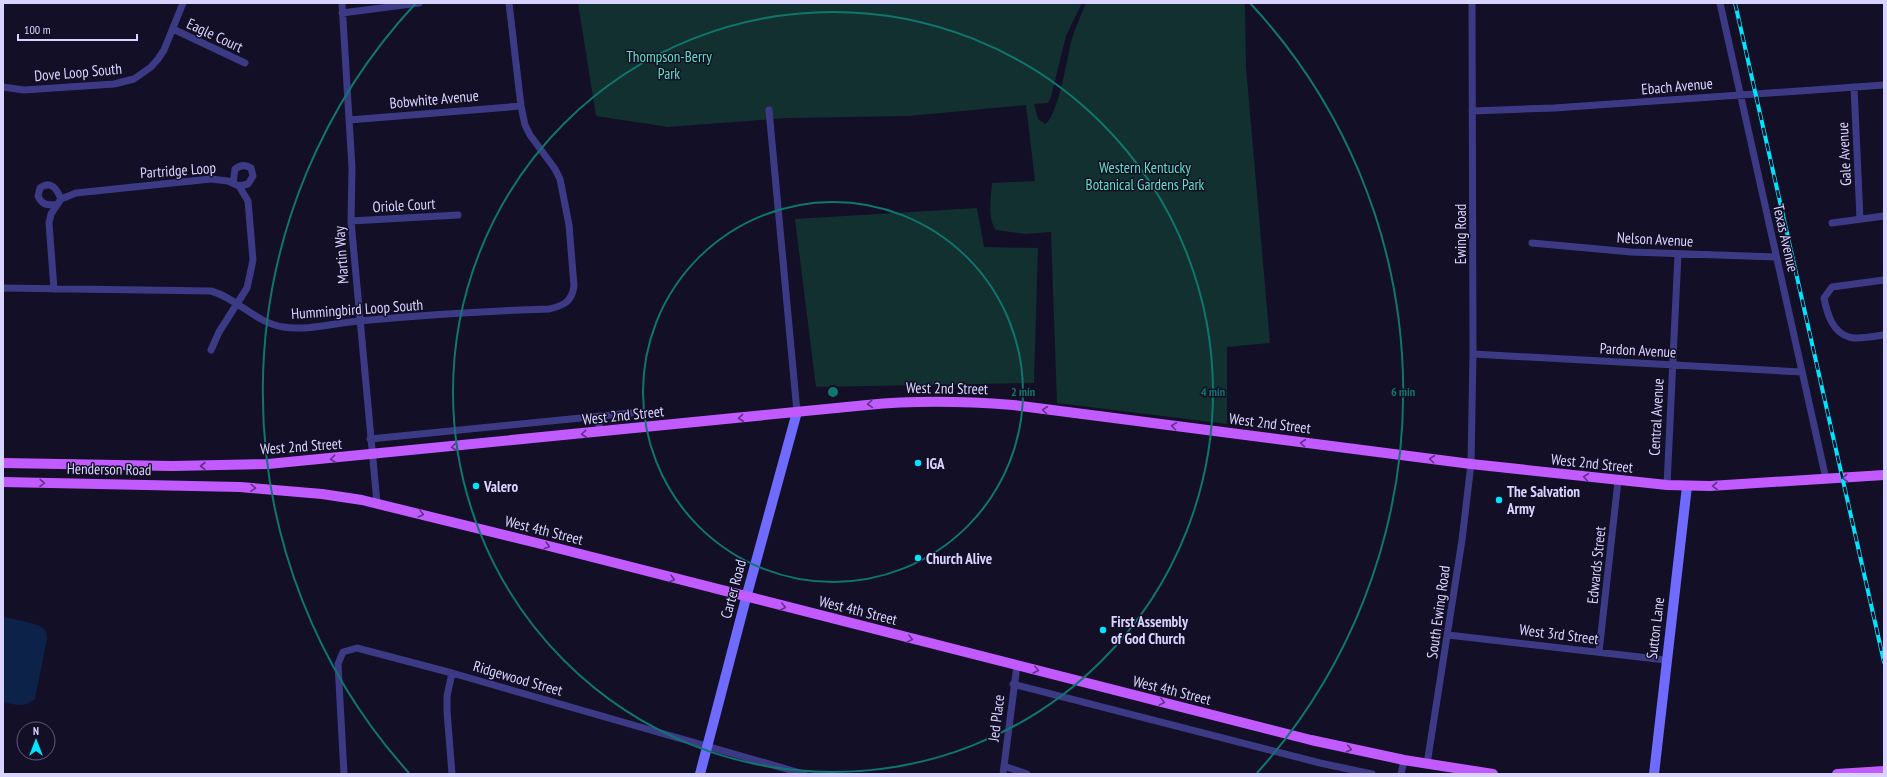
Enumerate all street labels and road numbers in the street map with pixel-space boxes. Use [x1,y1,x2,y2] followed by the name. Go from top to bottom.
[184,14,246,56] street label: Eagle Court
[33,59,123,85] street label: Dove Loop South
[1641,73,1713,99] street label: Ebach Avenue
[389,86,479,112] street label: Bobwhite Avenue
[1833,122,1855,186] street label: Gale Avenue
[140,158,216,182] street label: Partridge Loop
[372,194,436,216] street label: Oriole Court
[1769,202,1803,274] street label: Texas Avenue
[1451,204,1470,264] street label: Ewing Road
[329,225,353,285] street label: Martin Way
[1616,228,1694,250] street label: Nelson Avenue
[290,295,424,323] street label: Hummingbird Loop South
[1599,339,1677,361] street label: Pardon Avenue
[906,378,988,398] street label: West 2nd Street
[1644,378,1668,456] street label: Central Avenue
[581,401,665,429] street label: West 2nd Street
[1228,409,1312,437] street label: West 2nd Street
[259,434,343,458] street label: West 2nd Street
[1550,449,1634,477] street label: West 2nd Street
[67,459,151,479] street label: Henderson Road
[503,511,585,549] street label: West 4th Street
[1582,525,1610,605] street label: Edwards Street
[716,557,750,621] street label: Carter Road
[1422,564,1454,660] street label: South Ewing Road
[817,591,899,629] street label: West 4th Street
[1642,596,1668,660] street label: Sutton Lane
[1518,620,1600,648] street label: West 3rd Street
[471,656,565,700] street label: Ridgewood Street
[1131,671,1213,709] street label: West 4th Street
[984,694,1008,743] street label: Jed Place

